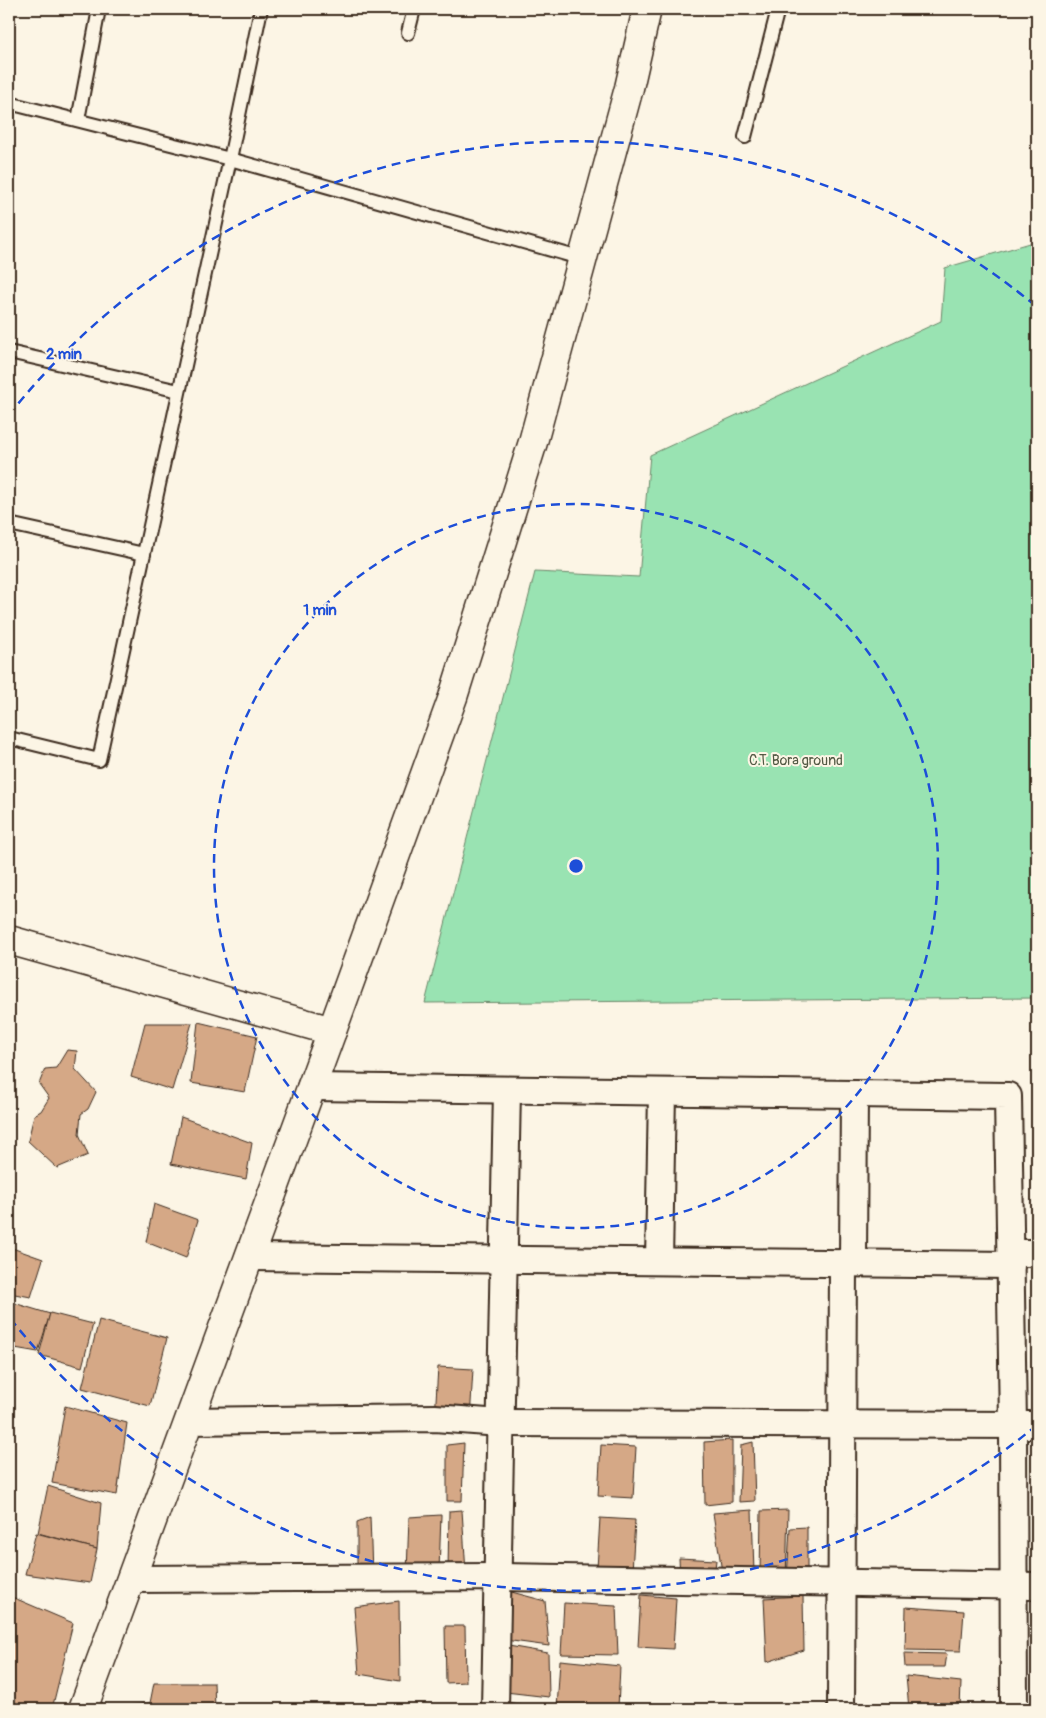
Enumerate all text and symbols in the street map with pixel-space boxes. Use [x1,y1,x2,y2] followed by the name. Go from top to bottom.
[46,345,82,364] text: 2 min
[303,601,337,620] text: 1 min
[749,752,843,769] park label: C.T. Bora ground
[567,857,585,875] centre of rings

